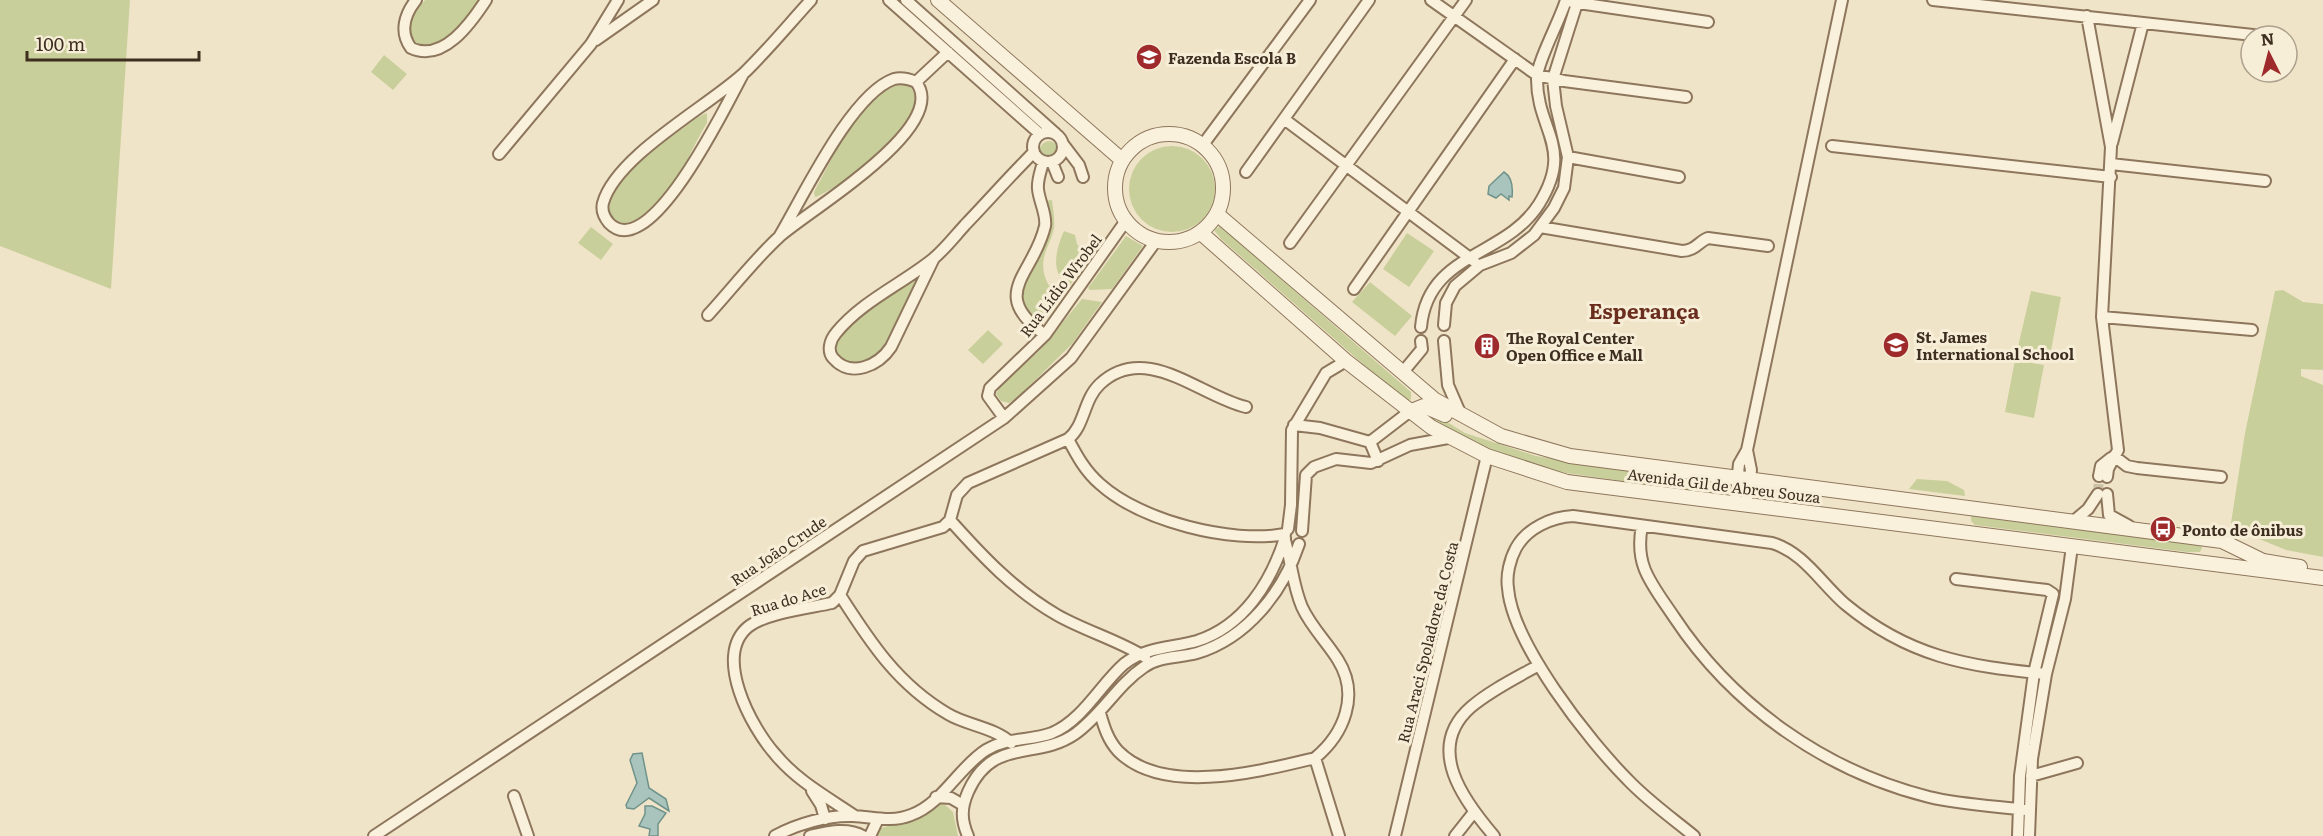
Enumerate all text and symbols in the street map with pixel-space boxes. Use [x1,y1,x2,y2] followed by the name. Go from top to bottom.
[27,24,200,62] scale bar
[2239,24,2299,84] north arrow
[2259,25,2275,51] text: N
[36,30,85,57] text: 100 m
[1134,42,1164,72] school or university icon: Fazenda Escola B
[1168,46,1296,69] place label: Fazenda Escola B
[1014,229,1106,341] street label: Rua Lídio Wrobel
[1588,294,1700,325] district label: Esperança
[1916,325,2075,365] place label: St. James International School
[1506,326,1643,366] place label: The Royal Center Open Office e Mall
[1881,330,1911,360] school or university icon: St. James International School
[1472,331,1502,361] building icon: The Royal Center Open Office e Mall
[1626,462,1823,508] street label: Avenida Gil de Abreu Souza
[726,509,831,591] street label: Rua João Crude
[2148,514,2178,544] bus stop icon: Ponto de ônibus
[2182,518,2304,541] place label: Ponto de ônibus
[1391,538,1463,745] street label: Rua Araci Spoladore da Costa
[747,577,829,621] street label: Rua do Ace

